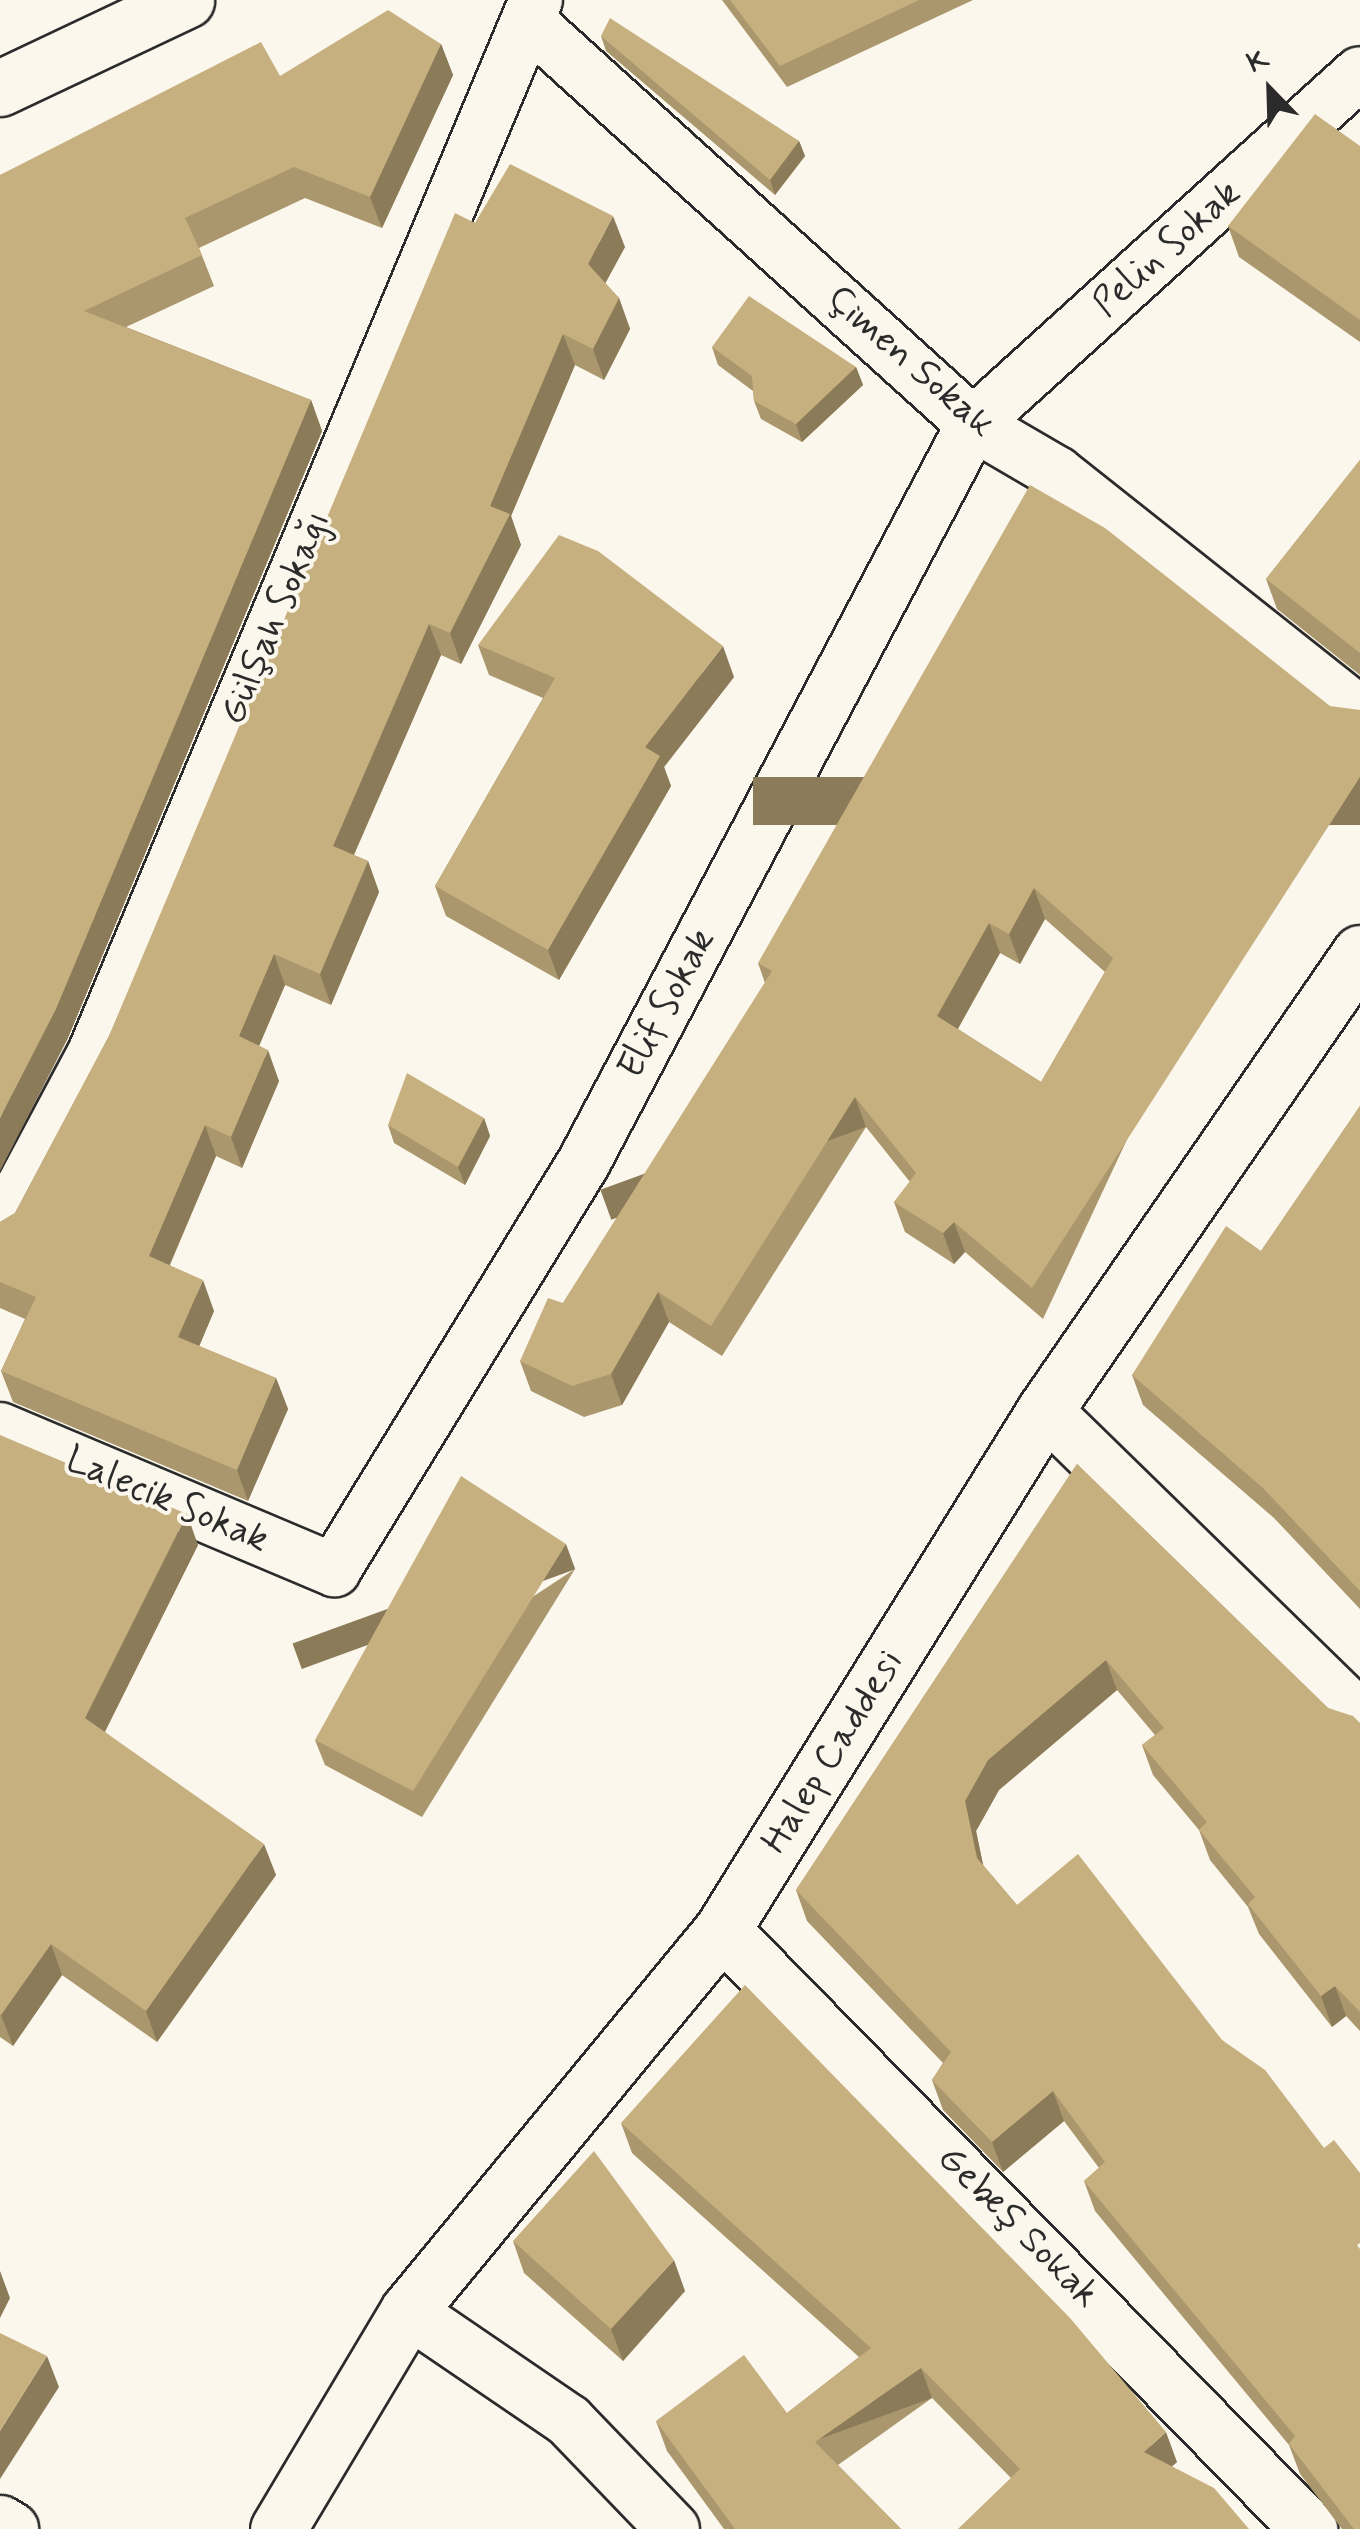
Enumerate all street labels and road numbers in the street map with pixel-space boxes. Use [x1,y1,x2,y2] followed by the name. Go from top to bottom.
[1083,170,1251,328] street label: Pelin Sokak
[816,276,1004,448] street label: Çimen Sokak
[210,504,342,732] street label: Gülşah Sokağı
[608,920,726,1088] street label: Elif Sokak
[57,1436,277,1564] street label: Lalecik Sokak
[754,1644,912,1860] street label: Halep Caddesi
[927,2136,1109,2318] street label: Gebeş Sokak

